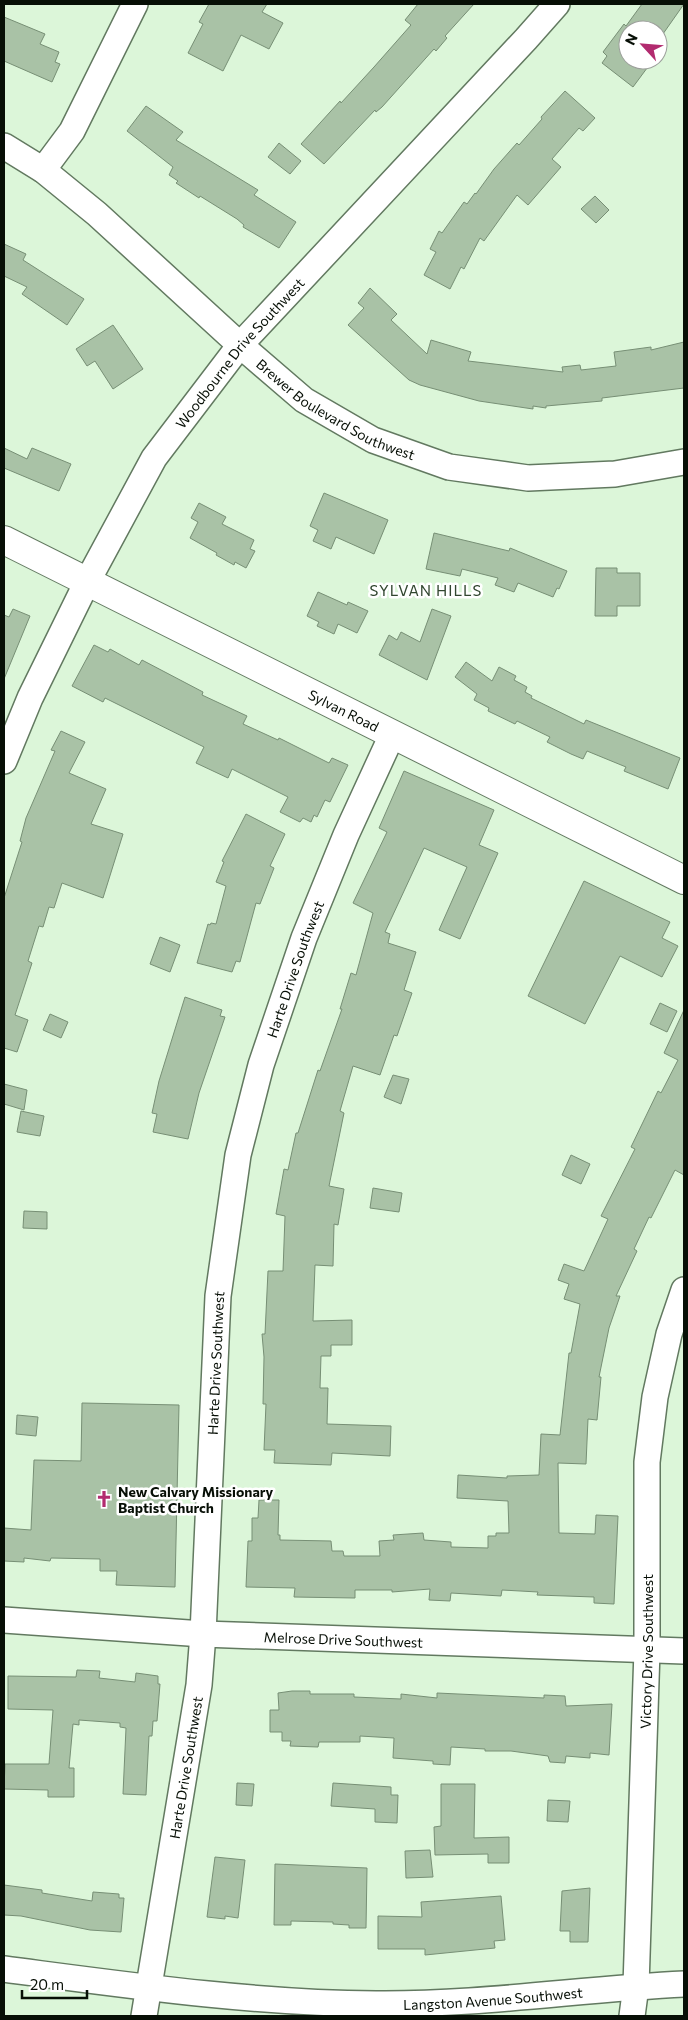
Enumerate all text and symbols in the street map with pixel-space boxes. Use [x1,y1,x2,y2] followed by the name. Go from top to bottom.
[618,20,668,70] north arrow
[621,31,641,48] text: N
[171,274,307,431] street label: Woodbourne Drive Southwest
[253,355,418,463] street label: Brewer Boulevard Southwest
[370,581,482,599] district label: SYLVAN HILLS
[306,685,382,735] street label: Sylvan Road
[262,898,327,1040] street label: Harte Drive Southwest
[203,1290,227,1435] street label: Harte Drive Southwest
[118,1483,274,1516] place label: New Calvary Missionary Baptist Church
[94,1489,114,1509] church icon: New Calvary Missionary Baptist Church
[636,1574,656,1729] street label: Victory Drive Southwest
[263,1628,424,1650] street label: Melrose Drive Southwest
[165,1695,206,1840] street label: Harte Drive Southwest
[22,1968,88,2000] scale bar
[30,1975,64,1993] text: 20 m
[403,1983,584,2012] street label: Langston Avenue Southwest

